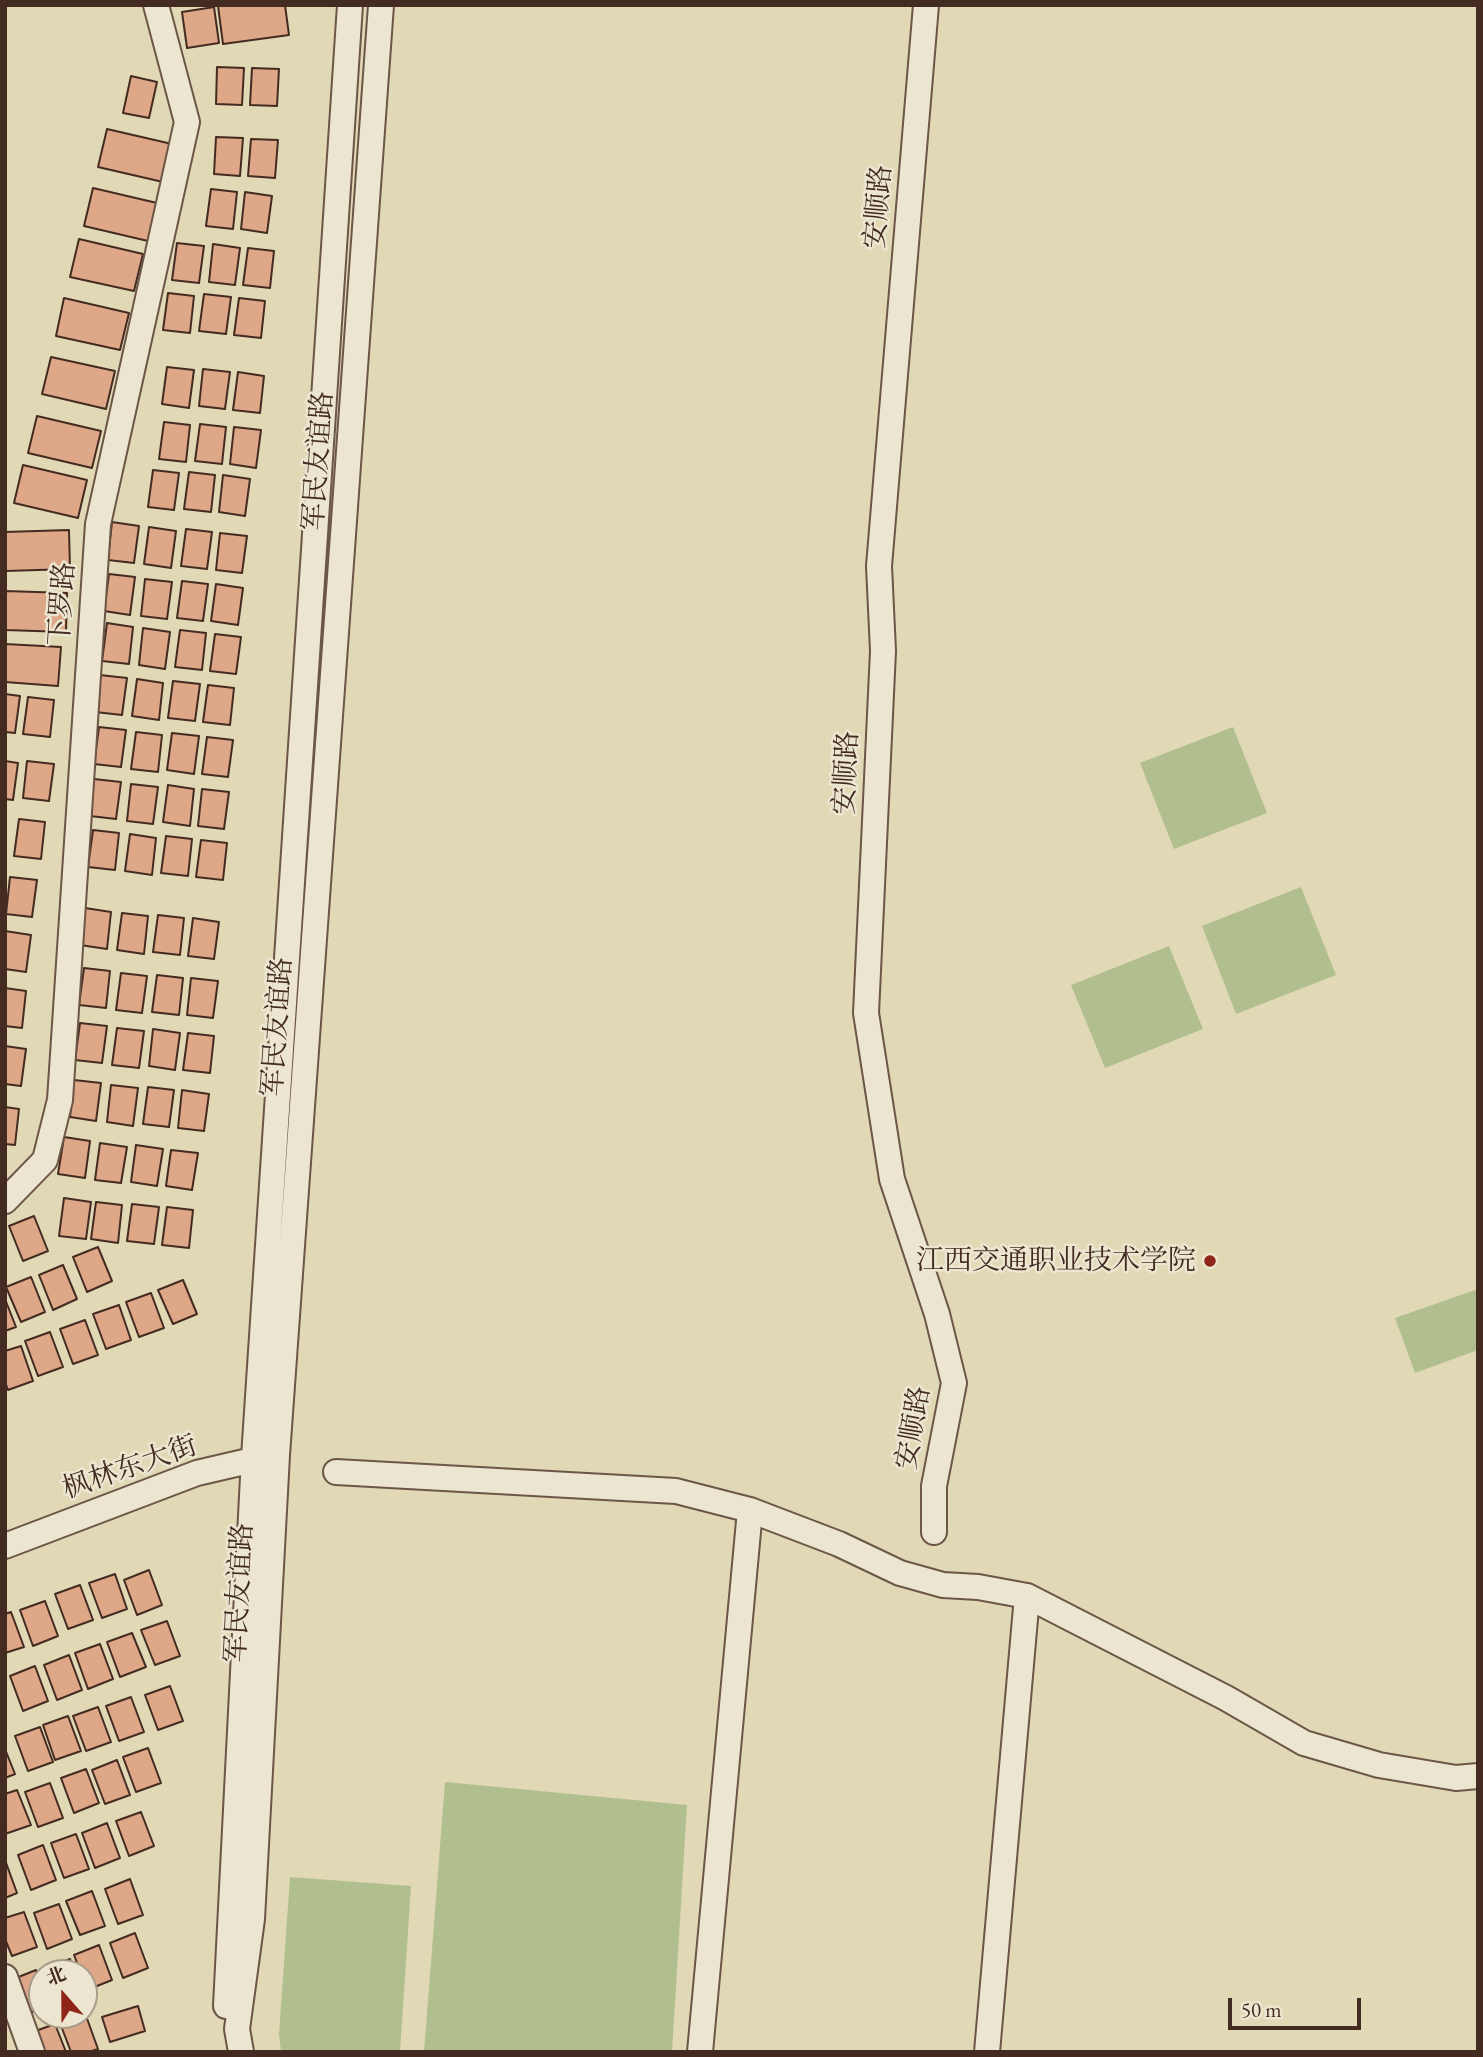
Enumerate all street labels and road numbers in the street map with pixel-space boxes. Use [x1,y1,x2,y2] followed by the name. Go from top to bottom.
[859,164,899,250] street label: 安顺路
[297,390,341,532] street label: 军民友谊路
[43,561,83,647] street label: 下罗路
[828,730,866,816] street label: 安顺路
[256,956,300,1098] street label: 军民友谊路
[890,1384,938,1472] street label: 安顺路
[58,1429,202,1507] street label: 枫林东大街
[220,1522,260,1664] street label: 军民友谊路

